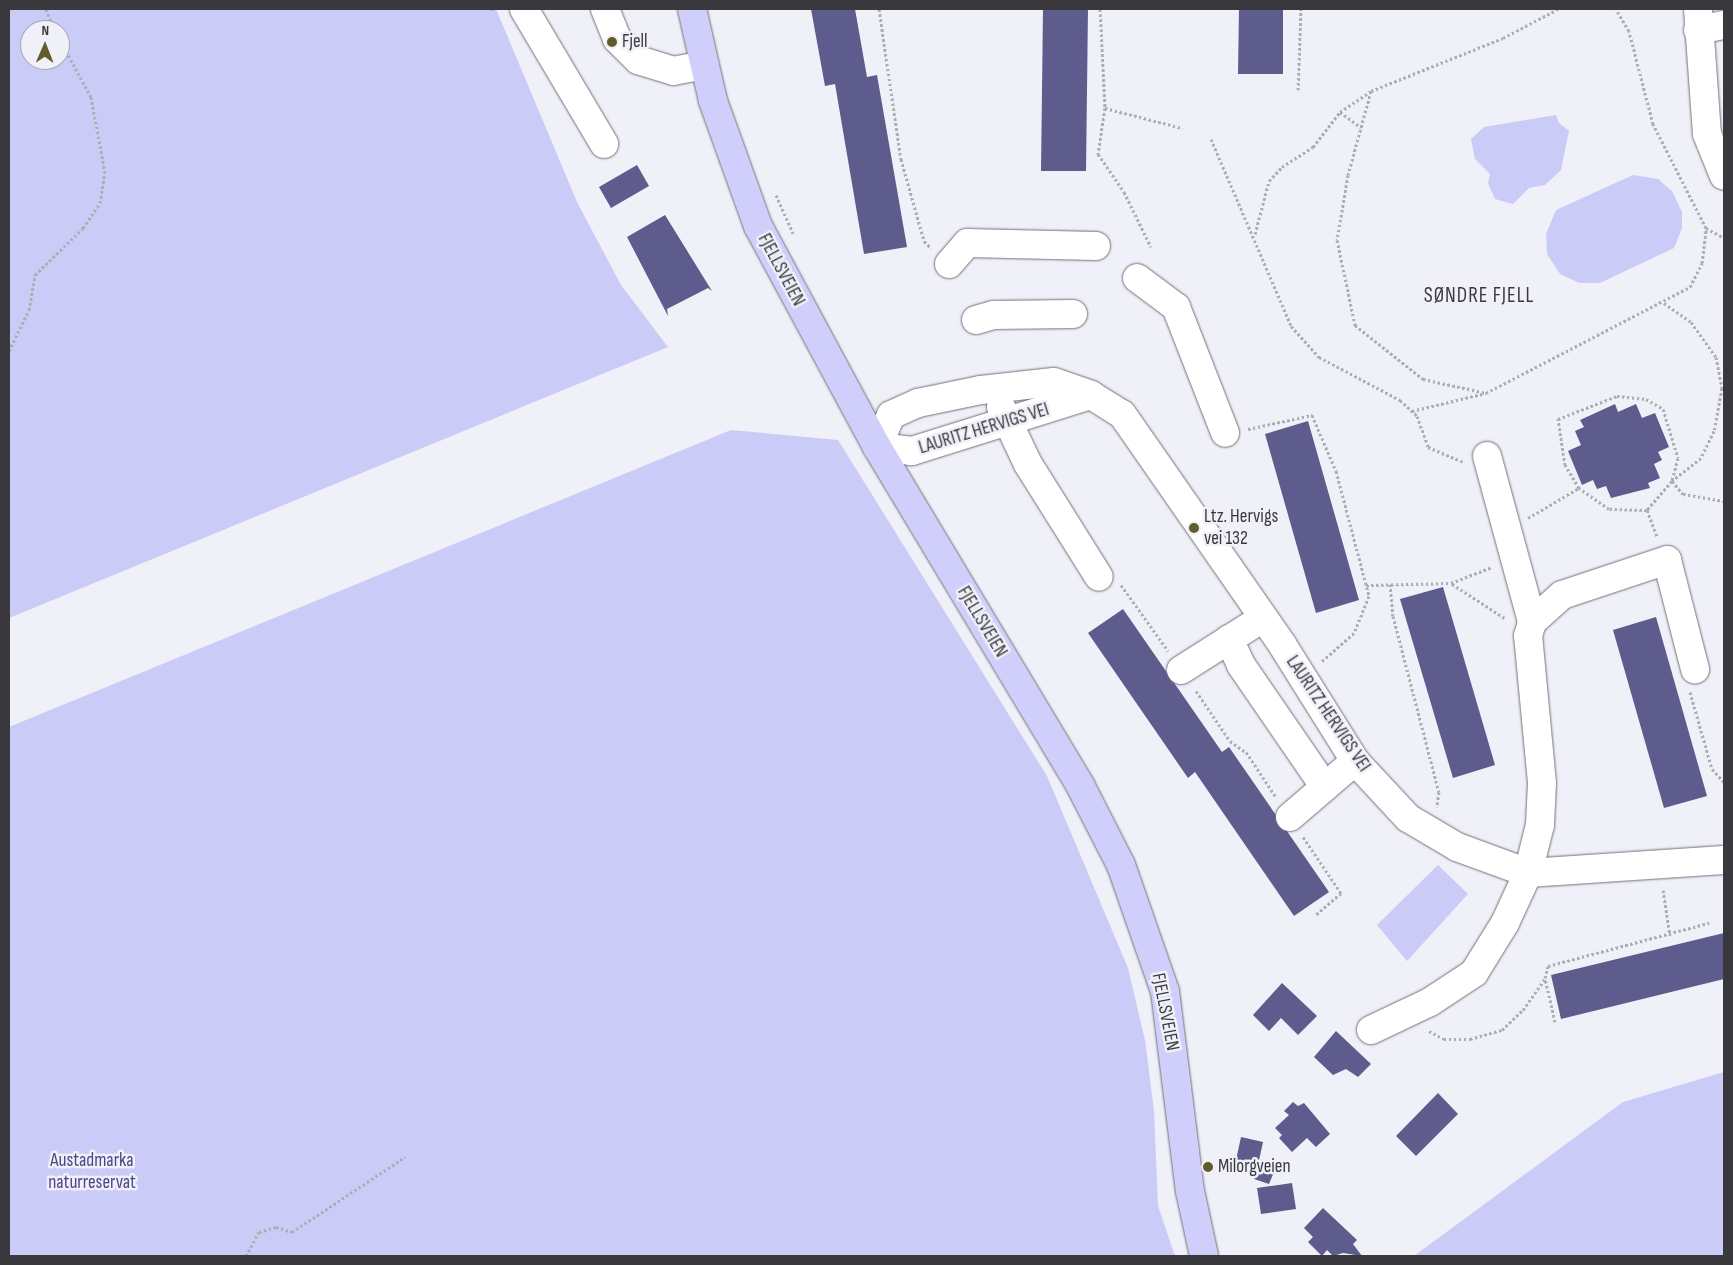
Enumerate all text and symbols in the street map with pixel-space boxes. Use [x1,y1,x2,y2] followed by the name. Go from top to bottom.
[20,20,70,70] north arrow
[41,22,49,39] text: N
[622,31,648,53] place label: Fjell
[606,36,618,48] marker: Fjell
[752,230,810,310] street label: FJELLSVEIEN
[1422,283,1536,309] district label: SØNDRE FJELL
[916,398,1052,460] street label: LAURITZ HERVIGS VEI
[1204,506,1278,550] place label: Ltz. Hervigs vei 132
[1188,522,1200,534] marker: Ltz. Hervigs vei 132
[952,582,1012,662] street label: FJELLSVEIEN
[1281,652,1375,776] street label: LAURITZ HERVIGS VEI
[1146,971,1184,1053] street label: FJELLSVEIEN
[48,1150,136,1194] park label: Austadmarka naturreservat
[1218,1156,1291,1178] place label: Milorgveien
[1202,1161,1214,1173] marker: Milorgveien

